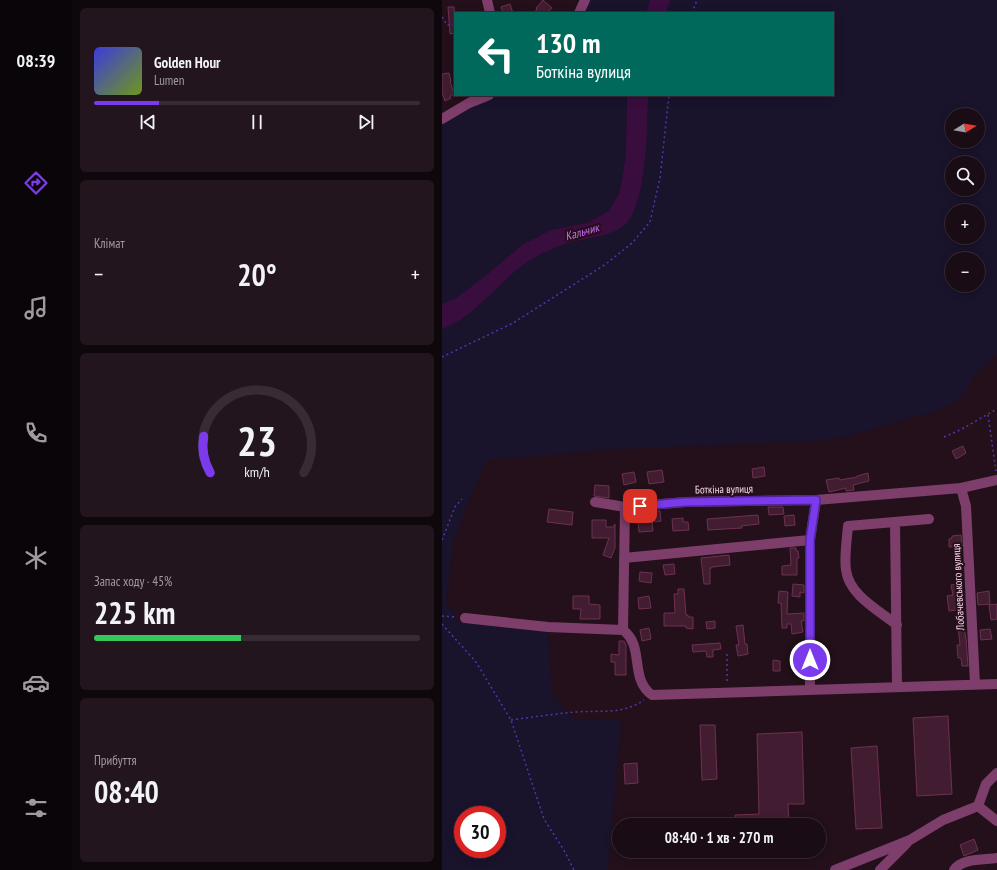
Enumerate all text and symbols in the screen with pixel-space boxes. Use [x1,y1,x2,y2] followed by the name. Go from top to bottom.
[536,24,600,61] text: 130 m
[470,28,522,80] icon: left
[17,49,55,72] text: 08:39
[154,53,221,72] text: Golden Hour
[536,60,631,83] text: Боткіна вулиця
[154,72,184,89] text: Lumen
[945,108,985,148] north arrow
[945,108,985,292] map controls
[137,111,159,133] icon: previous
[246,111,268,133] icon: pause
[355,111,377,133] icon: next
[945,156,985,196] button: search
[22,169,50,197] icon: directions
[945,204,985,244] button: +
[563,219,602,243] water label: Кальчик
[94,235,125,252] text: Клімат
[945,252,985,292] button: −
[237,255,277,294] text: 20°
[94,260,103,288] text: −
[411,260,420,288] text: +
[22,294,50,322] icon: music
[237,414,277,467] text: 23
[22,419,50,447] icon: phone
[244,462,270,481] text: km/h
[695,481,753,497] street label: Боткіна вулиця
[623,489,657,523] pin
[629,495,651,517] icon: arrive
[949,543,967,632] street label: Лобачевського вулиця
[22,544,50,572] icon: climate
[94,573,172,590] text: Запас ходу · 45%
[94,593,175,632] text: 225 km
[789,639,831,681] position arrow
[22,669,50,697] icon: car
[94,752,137,769] text: Прибуття
[94,772,159,811] text: 08:40
[22,794,50,822] icon: filters
[454,806,506,858] speed limit sign: 30
[665,828,773,847] text: 08:40 · 1 хв · 270 m

